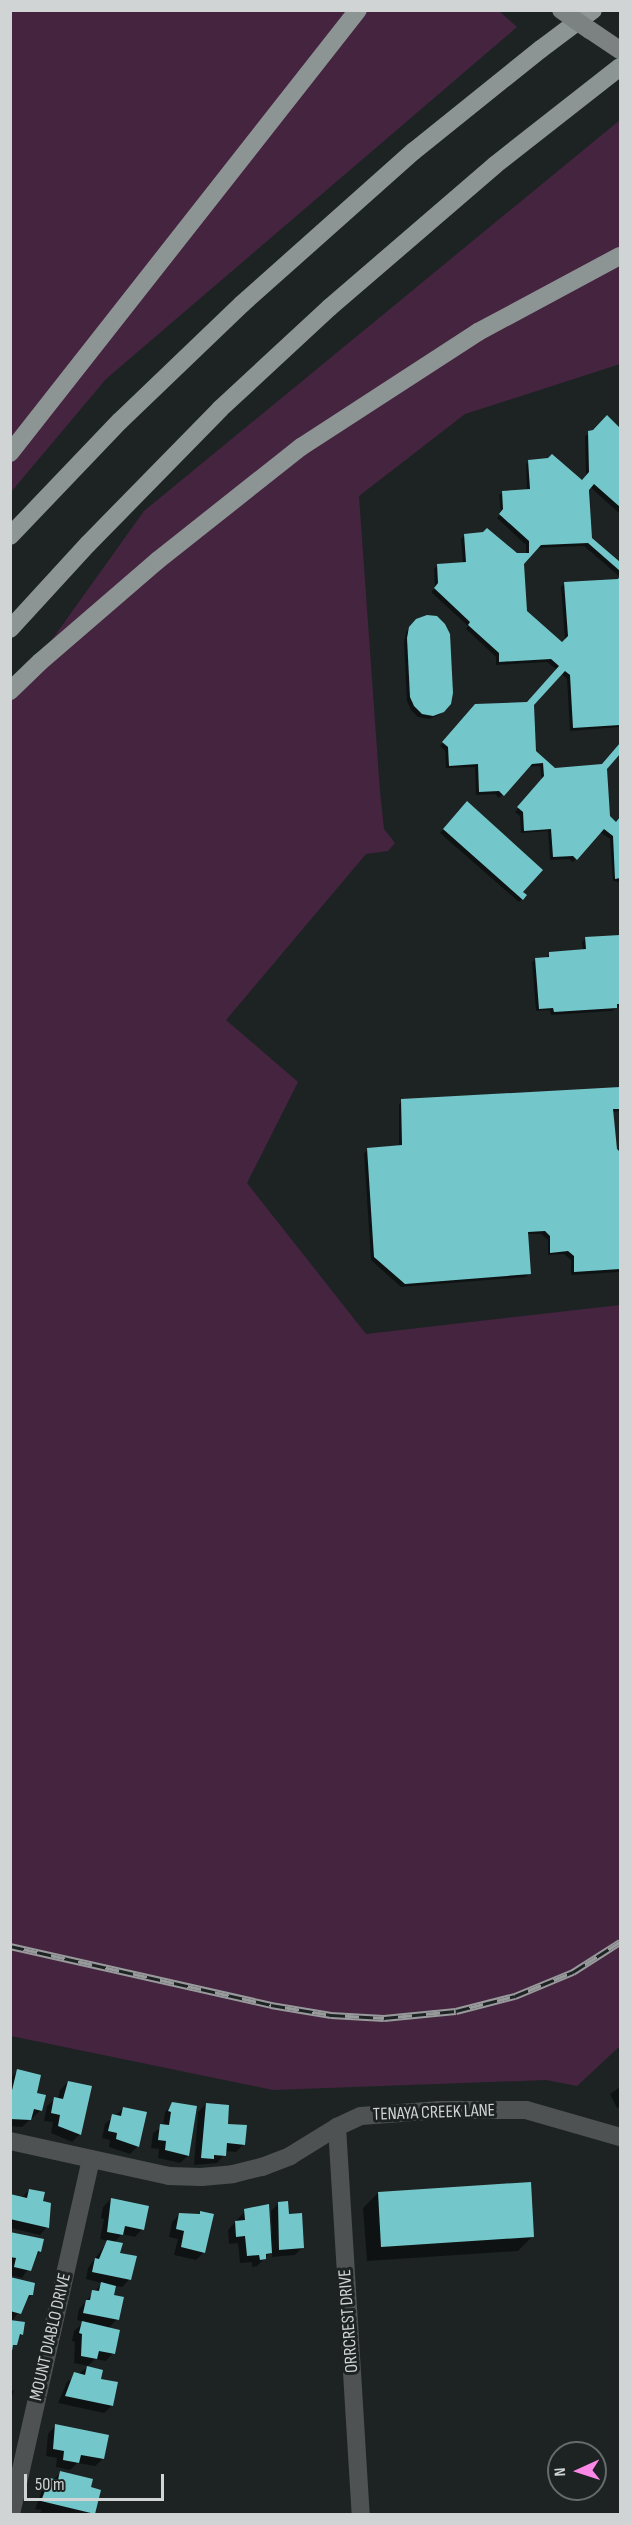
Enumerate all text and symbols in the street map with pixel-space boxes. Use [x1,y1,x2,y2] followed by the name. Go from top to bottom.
[373,2100,495,2126] street label: TENAYA CREEK LANE
[335,2268,363,2374] street label: ORRCREST DRIVE
[26,2271,76,2403] street label: MOUNT DIABLO DRIVE
[547,2441,607,2501] north arrow
[27,2462,166,2500] scale bar
[551,2467,570,2477] text: N
[35,2474,65,2495] text: 50 m

